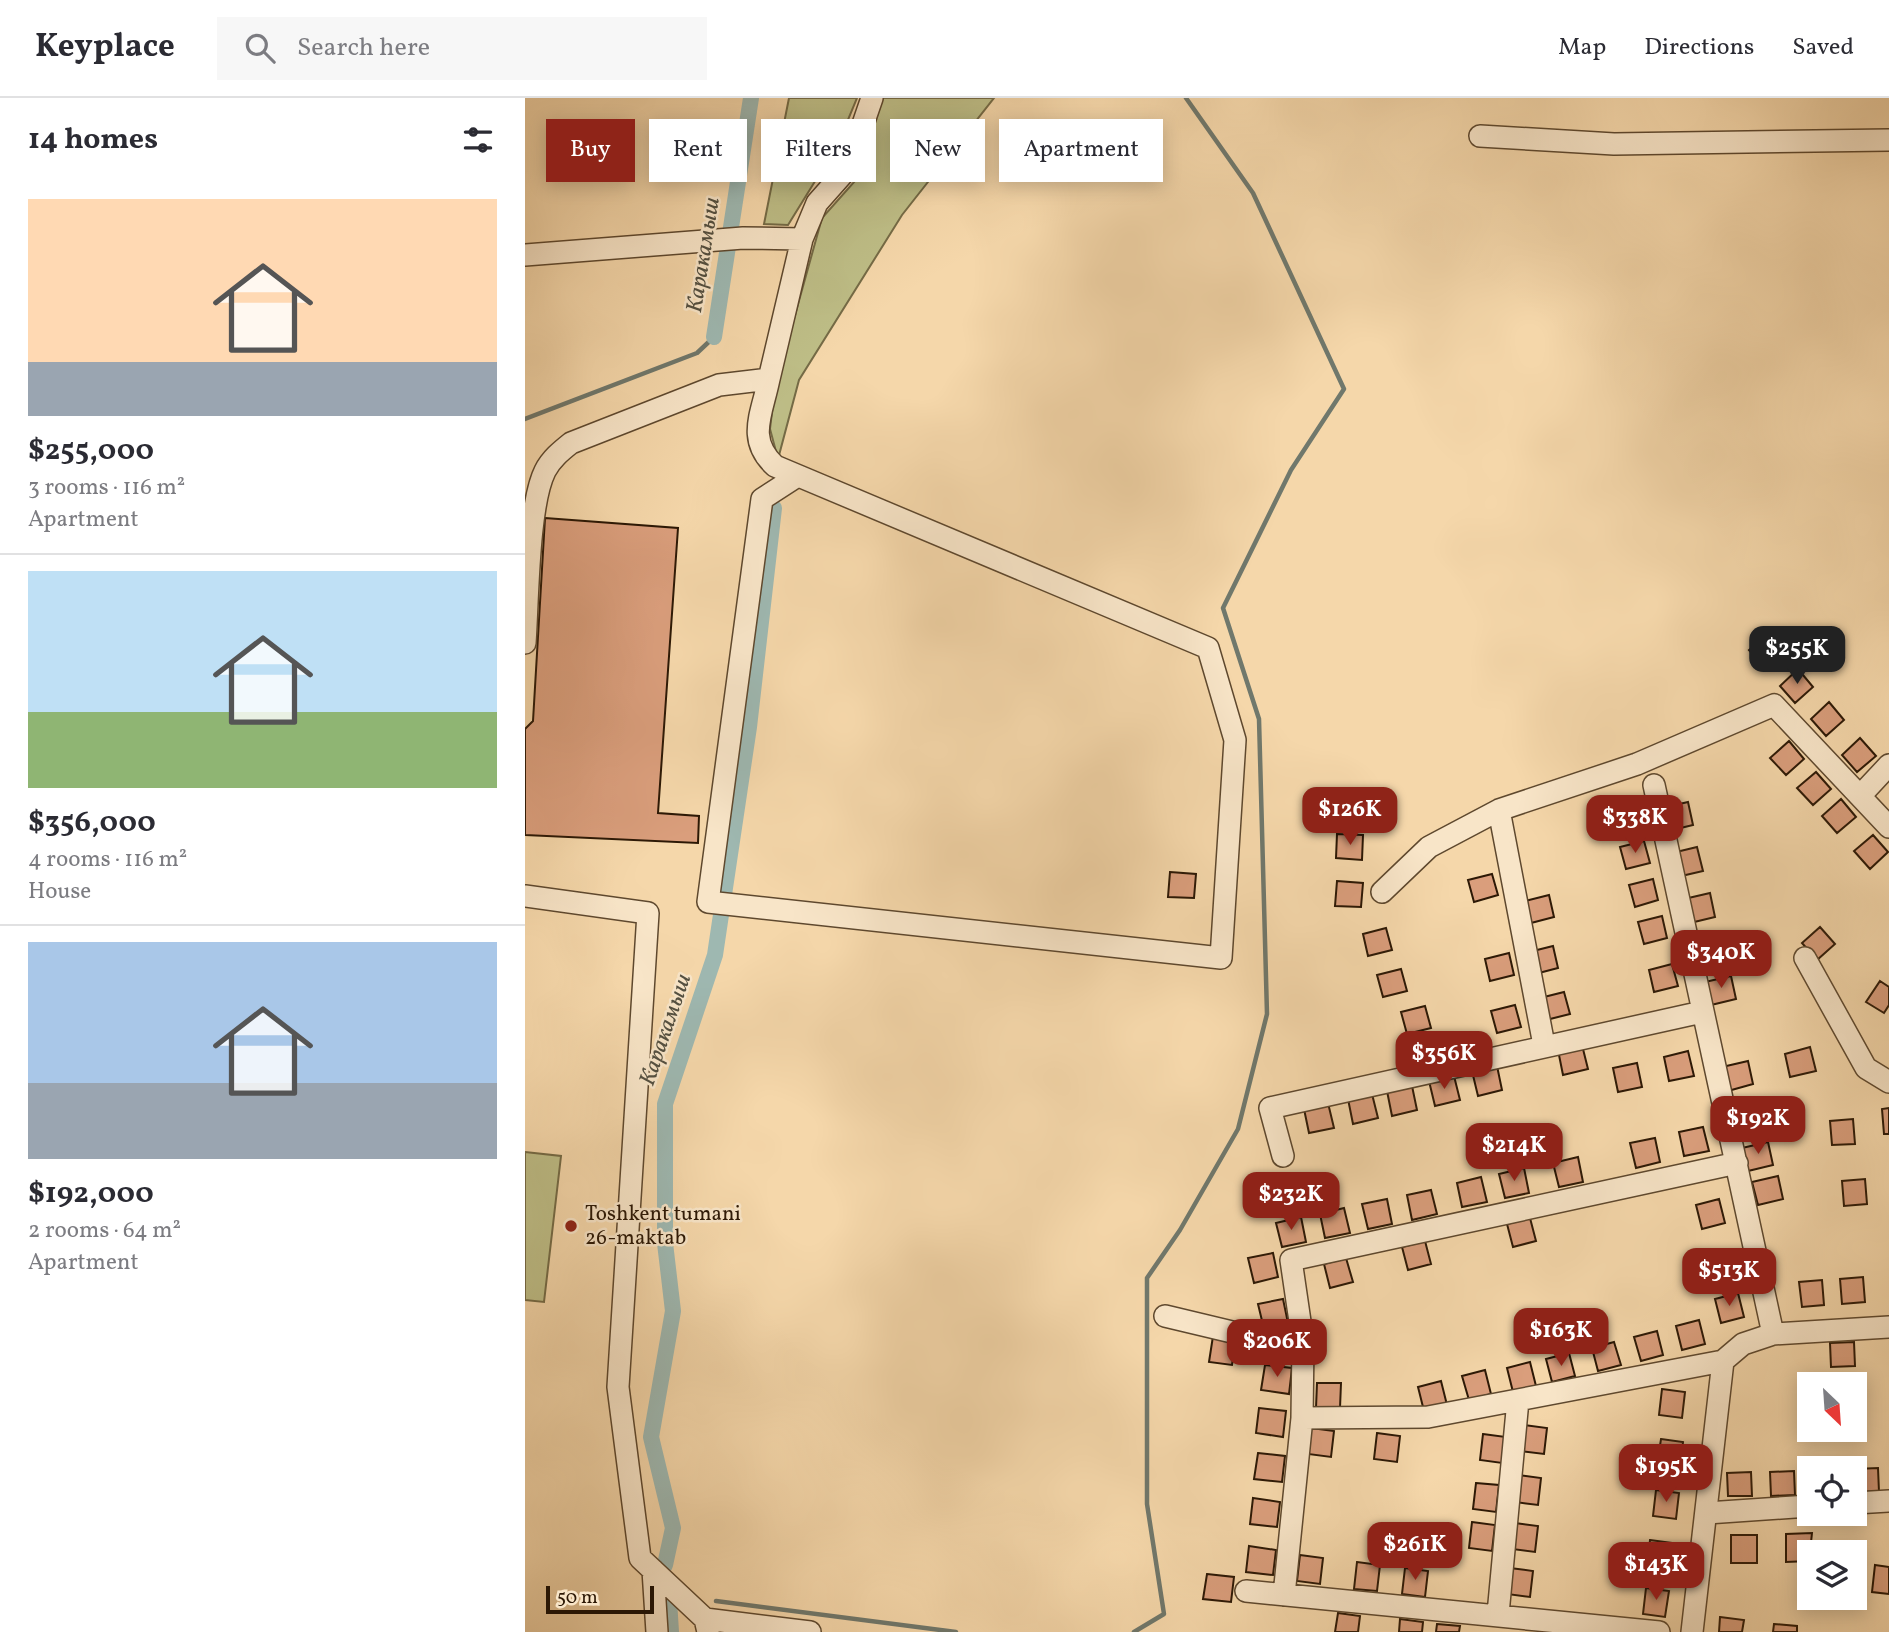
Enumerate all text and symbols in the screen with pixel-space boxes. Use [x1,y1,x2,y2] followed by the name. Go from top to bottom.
[217,17,707,80] search box
[35,25,175,71] text: Keyplace
[241,29,279,67] icon: search
[297,30,430,66] text: Search here
[1558,31,1606,65] text: Map
[1644,31,1754,65] text: Directions
[1792,31,1854,65] text: Saved
[28,119,158,161] text: 14 homes
[546,119,635,182] chip: Buy
[649,119,747,182] chip: Rent
[761,119,876,182] chip: Filters
[890,119,985,182] chip: New
[999,119,1163,182] chip: Apartment
[459,121,497,159] icon: filters
[679,195,729,315] water label: Каракамыш
[200,245,326,371] icon: home
[28,430,154,472] text: $255,000
[28,472,185,504] text: 3 rooms · 116 m²
[28,504,139,536] text: Apartment
[200,617,326,743] icon: home
[1748,626,1846,686] pin: $255K
[1765,633,1829,665] text: $255K
[1301,788,1399,847] pin: $126K
[1318,794,1382,826] text: $126K
[1586,796,1684,855] pin: $338K
[28,802,156,844] text: $356,000
[1602,802,1668,834] text: $338K
[28,844,187,876] text: 4 rooms · 116 m²
[28,876,91,908] text: House
[1672,930,1770,990] pin: $340K
[1687,937,1755,969] text: $340K
[632,970,700,1090] water label: Каракамыш
[200,988,326,1114] icon: home
[1395,1032,1493,1091] pin: $356K
[1412,1038,1476,1070] text: $356K
[1709,1096,1807,1156] pin: $192K
[1726,1103,1790,1135] text: $192K
[1465,1124,1563,1183] pin: $214K
[1482,1130,1546,1162] text: $214K
[1242,1172,1340,1232] pin: $232K
[28,1173,154,1215] text: $192,000
[1259,1179,1323,1211] text: $232K
[585,1200,741,1253] place label: Toshkent tumani 26-maktab
[28,1215,181,1247] text: 2 rooms · 64 m²
[563,1218,579,1234] marker: Toshkent tumani 26-maktab
[28,1247,139,1279] text: Apartment
[1680,1248,1778,1308] pin: $513K
[1698,1255,1760,1287] text: $513K
[1512,1308,1610,1368] pin: $163K
[1530,1315,1592,1347] text: $163K
[1228,1320,1326,1379] pin: $206K
[1243,1326,1311,1358] text: $206K
[1797,1372,1867,1442] north arrow
[1797,1372,1867,1610] map controls
[1617,1444,1715,1504] pin: $195K
[1635,1451,1697,1483] text: $195K
[1797,1456,1867,1526] button: locate
[1366,1522,1464,1582] pin: $261K
[1383,1529,1447,1561] text: $261K
[1797,1540,1867,1610] button: layers
[1607,1542,1705,1602] pin: $143K
[1624,1549,1688,1581] text: $143K
[546,1583,655,1615] scale bar
[557,1585,598,1611] text: 50 m

